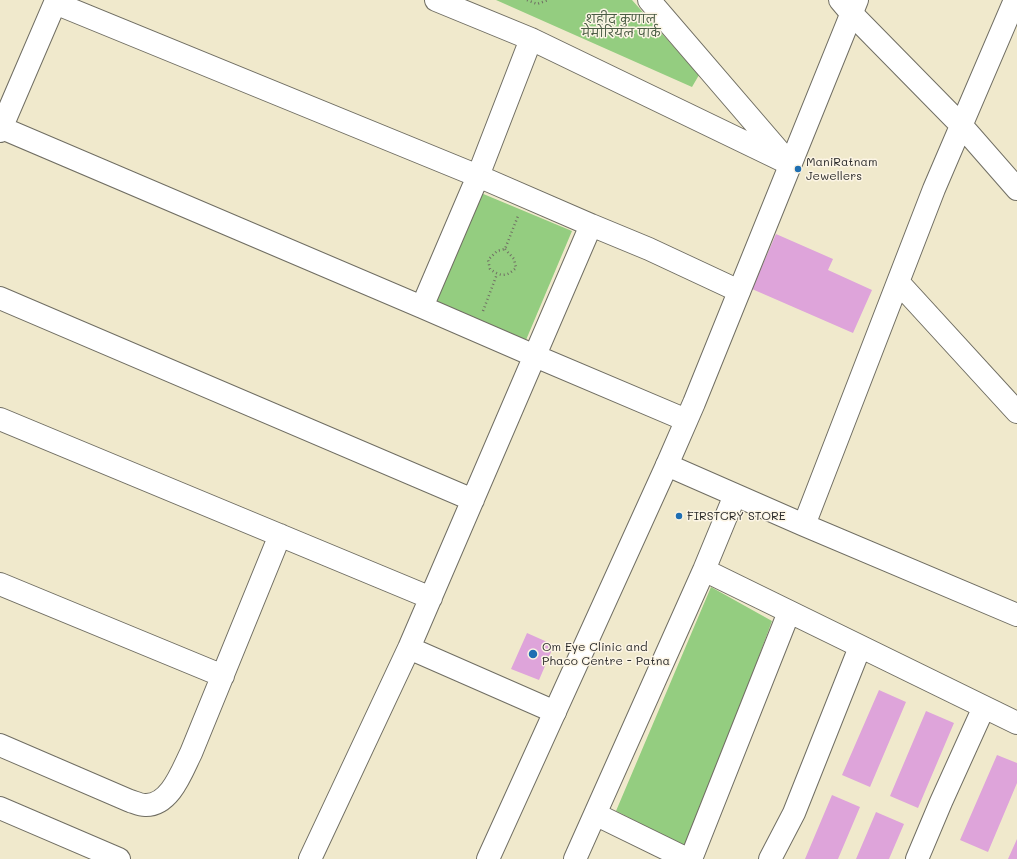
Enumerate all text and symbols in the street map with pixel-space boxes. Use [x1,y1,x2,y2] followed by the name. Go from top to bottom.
[581,12,661,40] park label: शहीद कुणाल मेमोरियल पार्क
[806,155,877,183] place label: ManiRatnam Jewellers
[793,164,803,174] marker: ManiRatnam Jewellers
[687,509,786,523] place label: FIRSTCRY STORE
[674,511,684,521] marker: FIRSTCRY STORE
[542,640,670,668] place label: Om Eye Clinic and Phaco Centre - Patna
[527,648,539,660] marker: Om Eye Clinic and Phaco Centre - Patna

